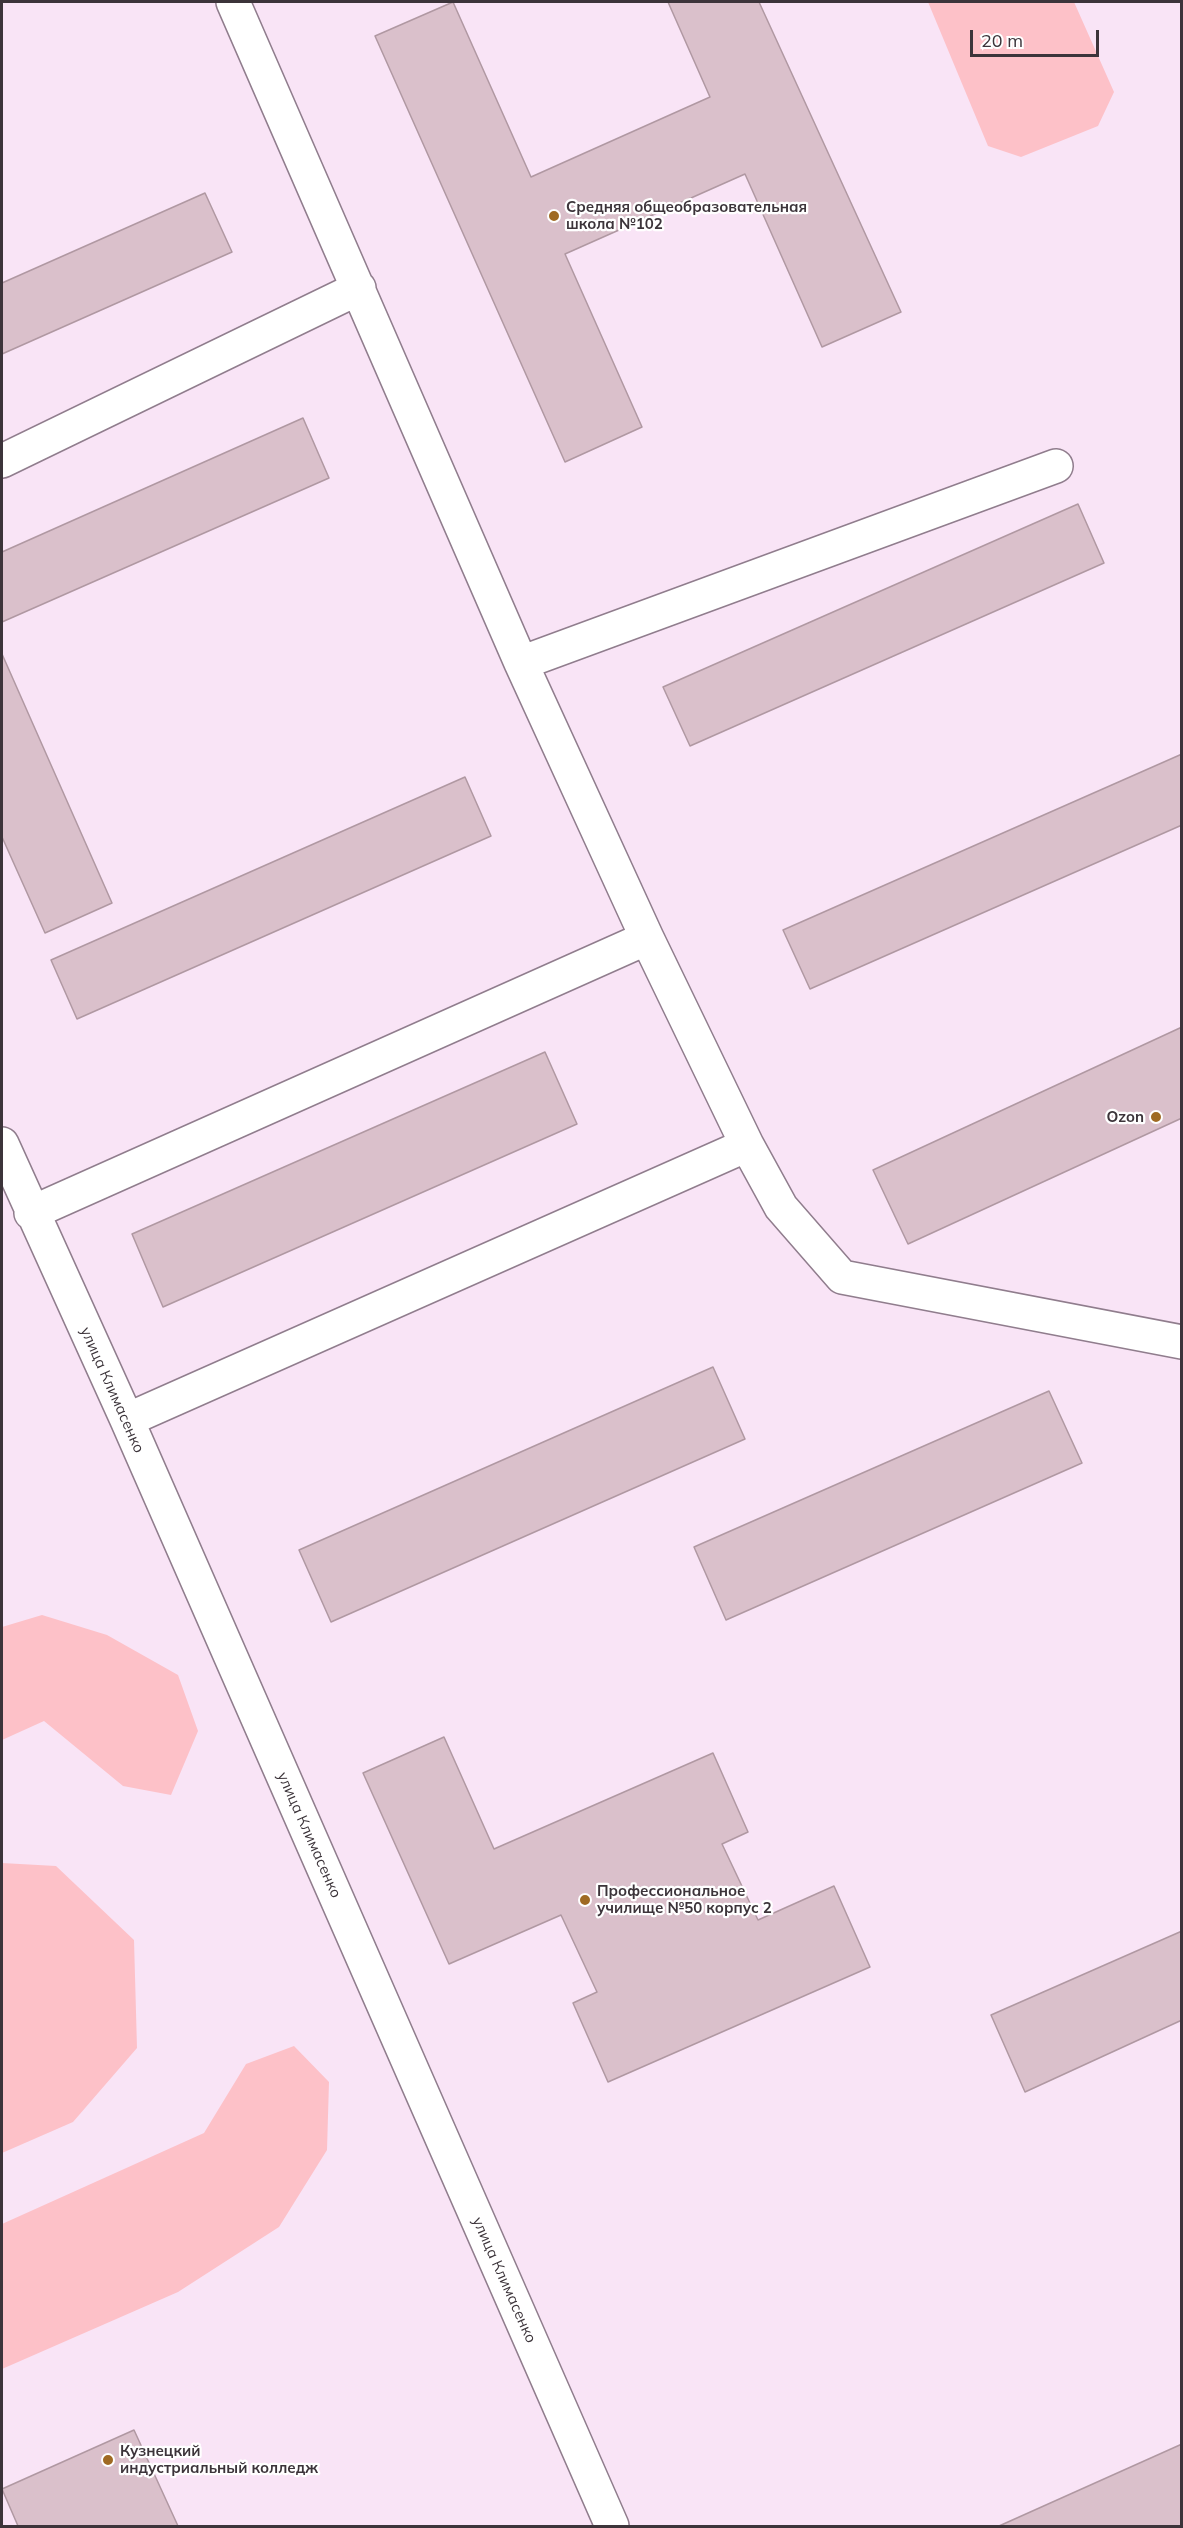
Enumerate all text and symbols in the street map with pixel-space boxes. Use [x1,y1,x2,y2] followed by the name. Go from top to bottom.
[973,18,1102,56] scale bar
[981,29,1023,52] text: 20 m
[566,198,807,233] place label: Средняя общеобразовательная школа №102
[547,209,561,223] marker: Средняя общеобразовательная школа №102
[1107,1108,1144,1126] place label: Ozon
[1149,1110,1163,1124] marker: Ozon
[76,1324,148,1456] street label: улица Климасенко
[273,1769,345,1901] street label: улица Климасенко
[597,1882,772,1917] place label: Профессиональное училище №50 корпус 2
[578,1893,592,1907] marker: Профессиональное училище №50 корпус 2
[468,2214,540,2346] street label: улица Климасенко
[120,2442,318,2477] place label: Кузнецкий индустриальный колледж
[101,2453,115,2467] marker: Кузнецкий индустриальный колледж

